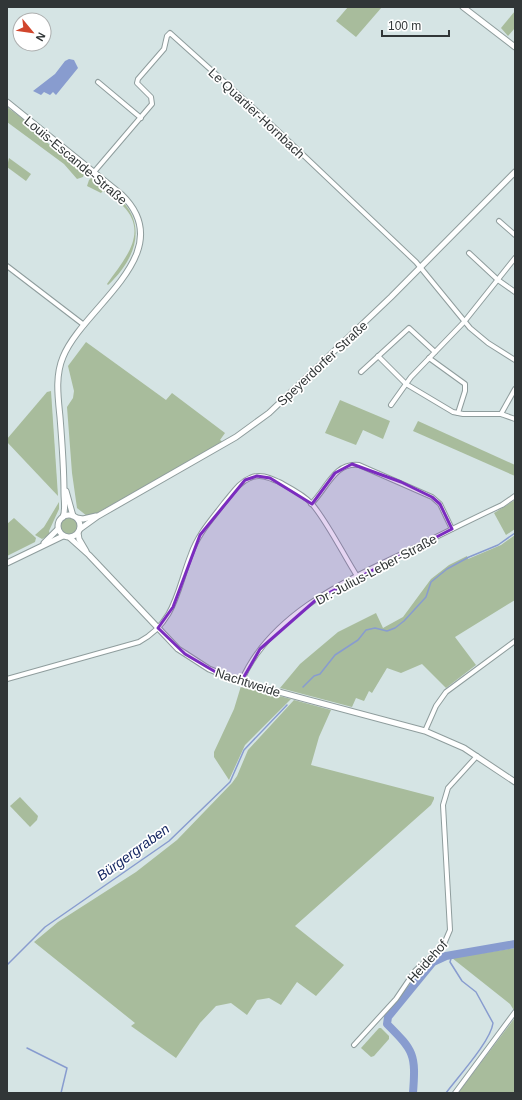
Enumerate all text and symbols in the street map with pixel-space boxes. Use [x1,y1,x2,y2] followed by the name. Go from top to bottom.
[12,12,52,52] north arrow
[382,12,449,38] scale bar
[388,19,421,33] text: 100 m
[34,30,48,43] text: N
[206,65,308,162] street label: Le Quartier-Hornbach
[21,113,130,208] street label: Louis-Escande-Straße
[274,318,371,409] street label: Speyerdorfer Straße
[313,531,439,608] street label: Dr.-Julius-Leber-Straße
[213,665,282,700] street label: Nachtweide
[94,820,173,884] water label: Bürgergraben
[404,937,451,986] street label: Heidehof

